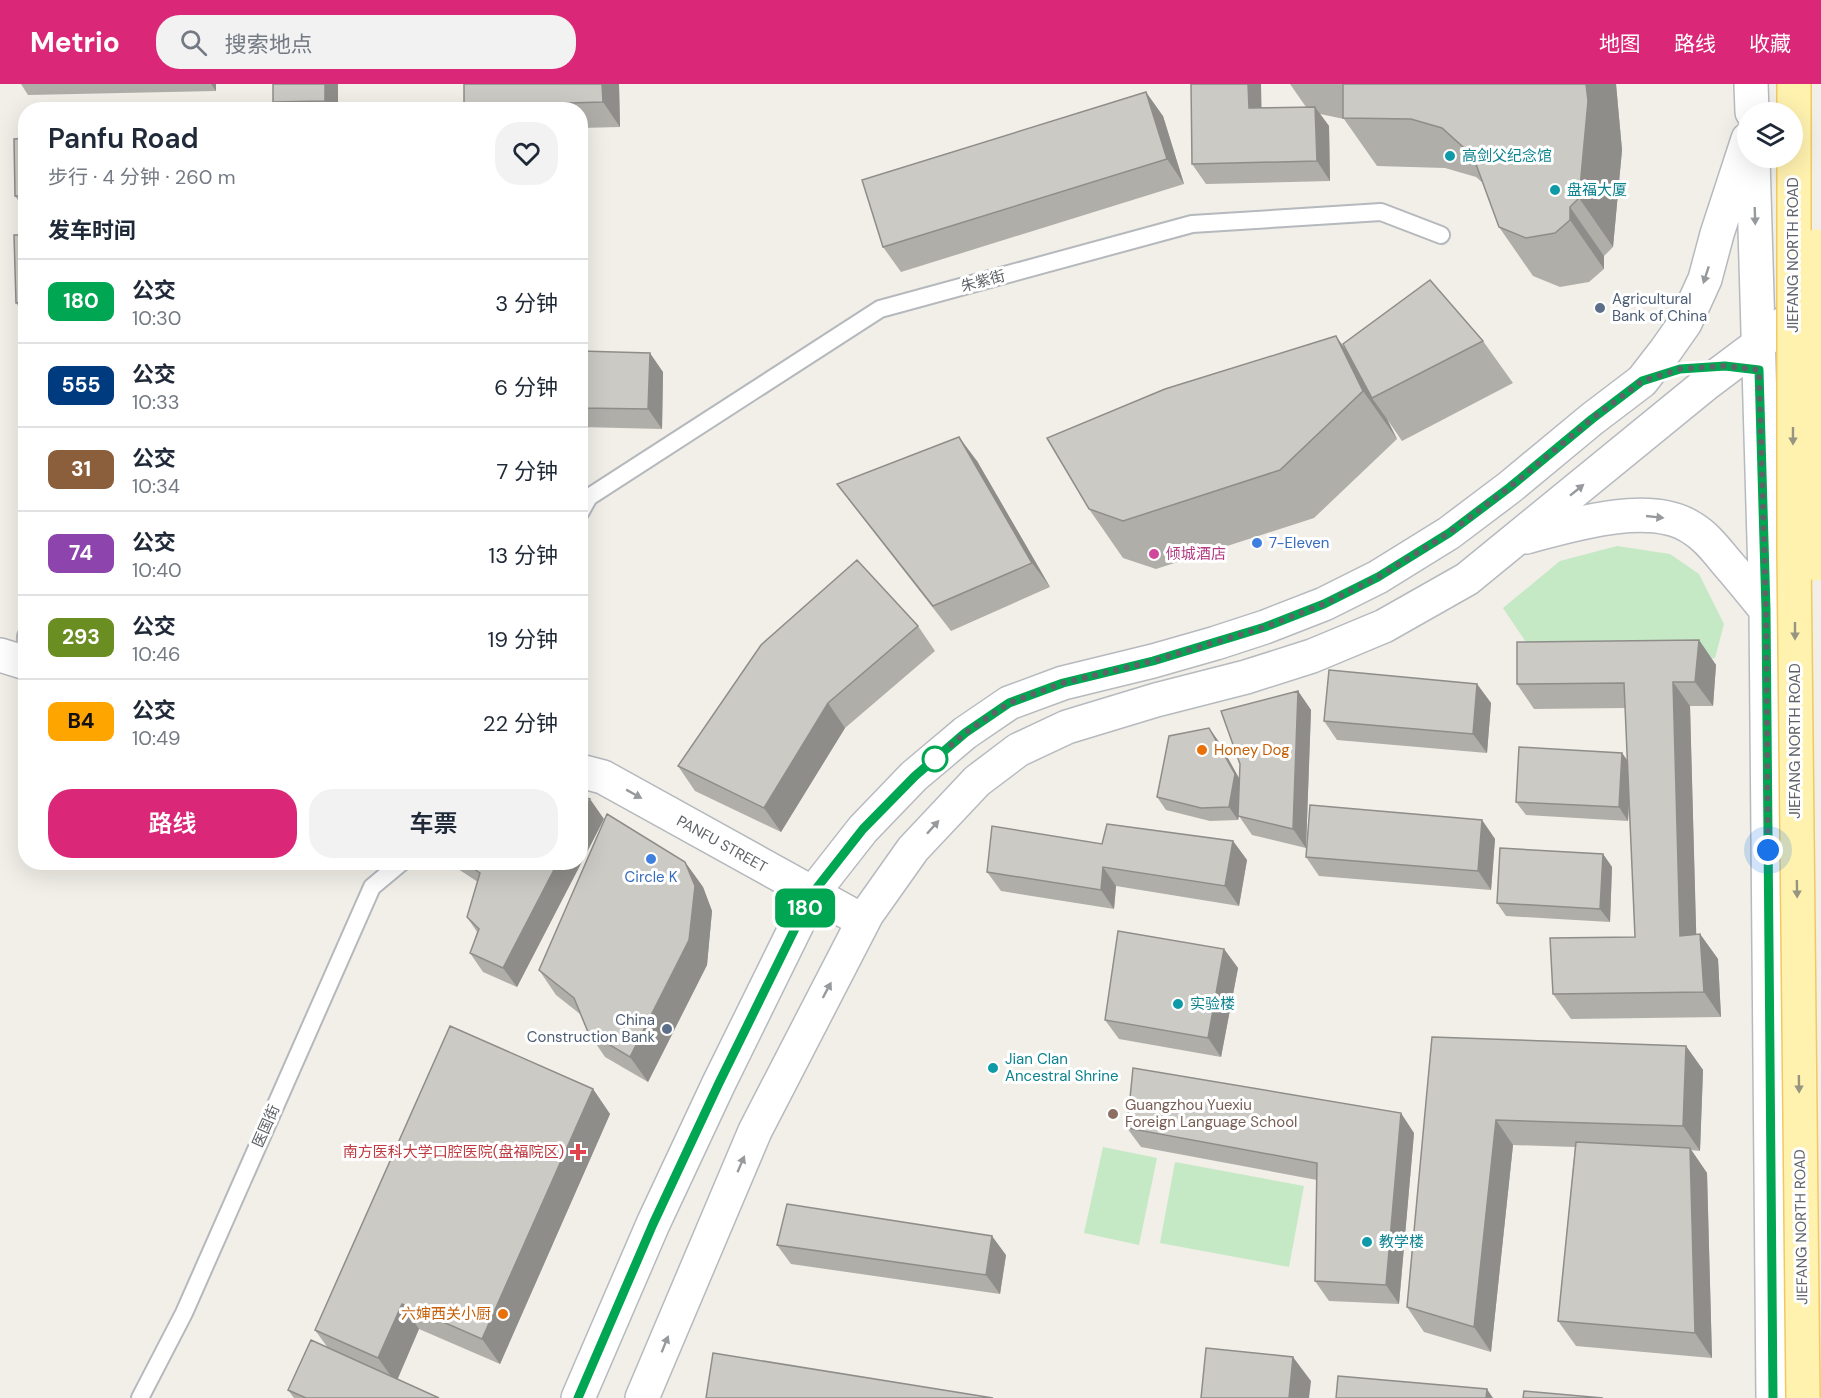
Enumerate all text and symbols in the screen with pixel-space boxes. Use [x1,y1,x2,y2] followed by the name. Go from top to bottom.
[156,15,576,69] search box
[30,24,120,61] text: Metrio
[177,26,210,59] icon: search
[225,30,313,59] text: 搜索地点
[1599,30,1641,58] text: 地图
[1674,30,1716,58] text: 路线
[1749,30,1791,58] text: 收藏
[1737,102,1803,168] map controls
[1737,102,1803,168] button: layers
[48,120,199,157] text: Panfu Road
[495,122,558,185] button: heart
[1462,146,1552,166] place label: 高剑父纪念馆
[1443,149,1457,163] marker: 高剑父纪念馆
[48,164,236,190] text: 步行 · 4 分钟 · 260 m
[1783,177,1803,333] street label: JIEFANG NORTH ROAD
[1567,180,1627,200] place label: 盘福大厦
[1548,183,1562,197] marker: 盘福大厦
[1750,206,1760,225] one-way arrow
[48,216,136,245] text: 发车时间
[959,266,1007,296] street label: 朱紫街
[1701,266,1710,284] one-way arrow
[132,276,176,305] text: 公交
[63,287,99,315] text: 180
[495,289,558,318] text: 3 分钟
[1612,289,1707,326] place label: Agricultural Bank of China
[1593,301,1607,315] marker: Agricultural Bank of China
[132,305,181,331] text: 10:30
[132,360,176,389] text: 公交
[61,371,101,399] text: 555
[494,373,558,402] text: 6 分钟
[132,389,180,415] text: 10:33
[1788,427,1798,446] one-way arrow
[132,444,176,473] text: 公交
[71,455,91,483] text: 31
[496,457,558,486] text: 7 分钟
[132,473,180,499] text: 10:34
[1570,484,1585,496] one-way arrow
[1646,512,1665,522] one-way arrow
[132,528,176,557] text: 公交
[1269,533,1329,553] place label: 7-Eleven
[1250,536,1264,550] marker: 7-Eleven
[69,539,93,567] text: 74
[488,541,558,570] text: 13 分钟
[1166,544,1226,564] place label: 倾城酒店
[1147,547,1161,561] marker: 倾城酒店
[132,557,182,583] text: 10:40
[132,612,176,641] text: 公交
[1790,622,1799,641] one-way arrow
[62,623,100,651] text: 293
[487,625,558,654] text: 19 分钟
[132,641,181,667] text: 10:46
[1785,663,1805,819] street label: JIEFANG NORTH ROAD
[132,696,176,725] text: 公交
[67,707,95,735] text: B4
[483,709,558,738] text: 22 分钟
[132,725,181,751] text: 10:49
[1214,740,1290,760] place label: Honey Dog
[1195,743,1209,757] marker: Honey Dog
[922,746,948,772] unlabelled marker
[48,789,297,858] button: 路线
[309,789,558,858] button: 车票
[626,789,643,799] one-way arrow
[673,811,771,877] street label: PANFU STREET
[926,820,939,835] one-way arrow
[1753,835,1783,865] your location
[644,852,658,866] marker: Circle K
[625,867,678,887] place label: Circle K
[1792,880,1802,899] one-way arrow
[770,888,840,928] line badge: 180
[787,894,823,922] text: 180
[822,981,832,998] one-way arrow
[1190,994,1235,1014] place label: 实验楼
[1171,997,1185,1011] marker: 实验楼
[527,1010,655,1047] place label: China Construction Bank
[660,1022,674,1036] marker: China Construction Bank
[1005,1049,1118,1086] place label: Jian Clan Ancestral Shrine
[986,1061,1000,1075] marker: Jian Clan Ancestral Shrine
[1794,1075,1804,1094] one-way arrow
[1125,1095,1297,1132] place label: Guangzhou Yuexiu Foreign Language School
[248,1101,284,1151] street label: 医国街
[1106,1107,1120,1121] marker: Guangzhou Yuexiu Foreign Language School
[343,1142,564,1162] place label: 南方医科大学口腔医院(盘福院区)
[569,1143,587,1161] marker: 南方医科大学口腔医院(盘福院区)
[1790,1149,1812,1305] street label: JIEFANG NORTH ROAD
[736,1155,746,1173] one-way arrow
[1379,1232,1424,1252] place label: 教学楼
[1360,1235,1374,1249] marker: 教学楼
[401,1304,491,1324] place label: 六婶西关小厨
[496,1307,510,1321] marker: 六婶西关小厨
[661,1335,670,1353] one-way arrow

